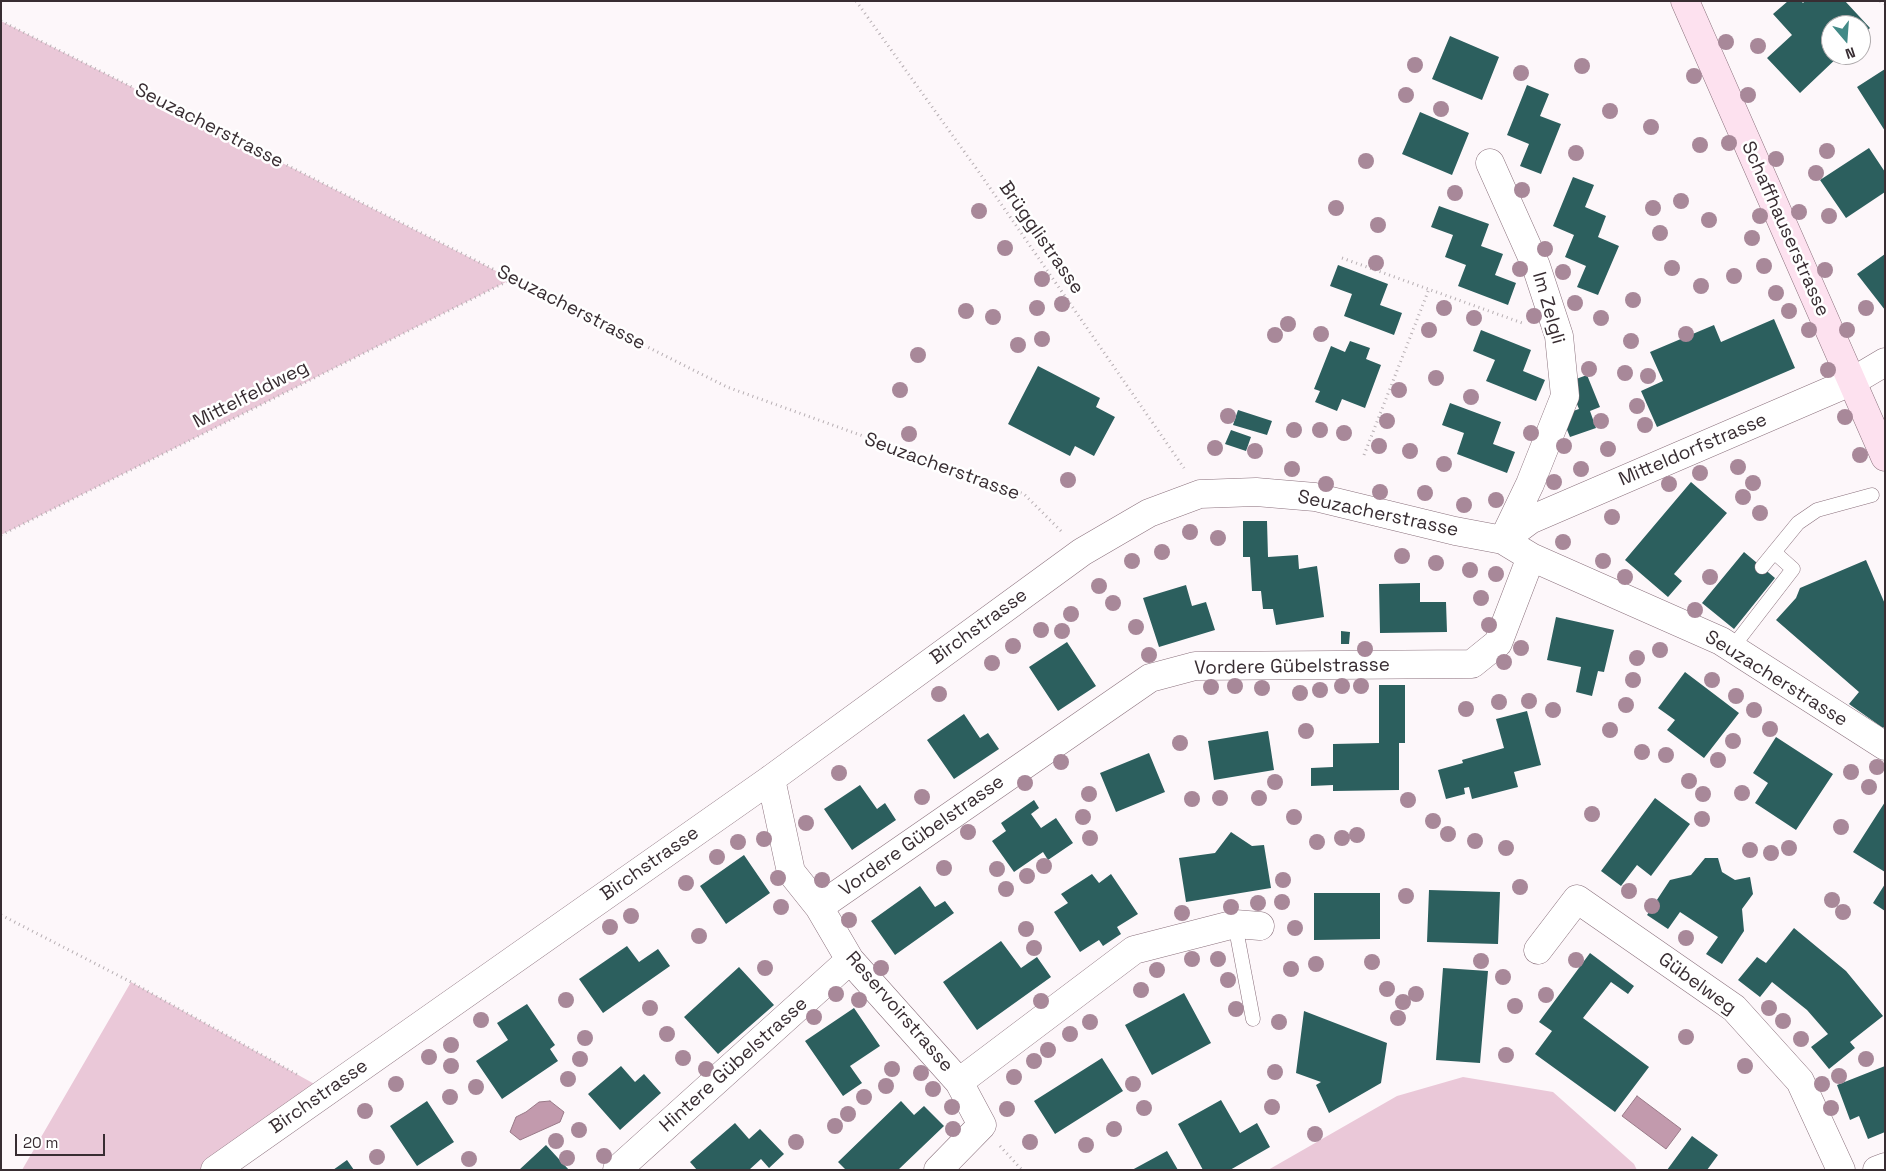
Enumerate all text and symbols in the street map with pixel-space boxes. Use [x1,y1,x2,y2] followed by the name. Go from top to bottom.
[1821,15,1871,65] north arrow
[1843,43,1858,63] text: N
[131,79,287,173] street label: Seuzacherstrasse
[1736,138,1834,320] street label: Schaffhauserstrasse
[994,177,1088,299] street label: Brügglistrasse
[493,261,649,355] street label: Seuzacherstrasse
[1527,269,1569,347] street label: Im Zelgli
[190,356,312,434] street label: Mittelfeldweg
[1615,408,1771,492] street label: Mitteldorfstrasse
[861,428,1023,506] street label: Seuzacherstrasse
[1296,486,1460,542] street label: Seuzacherstrasse
[926,584,1032,670] street label: Birchstrasse
[1701,626,1851,732] street label: Seuzacherstrasse
[1194,654,1390,680] street label: Vordere Gübelstrasse
[835,770,1009,902] street label: Vordere Gübelstrasse
[597,822,703,906] street label: Birchstrasse
[840,947,958,1077] street label: Reservoirstrasse
[1654,948,1740,1020] street label: Gübelweg
[655,993,813,1137] street label: Hintere Gübelstrasse
[266,1055,372,1139] street label: Birchstrasse
[18,1124,108,1156] scale bar
[23,1133,58,1152] text: 20 m

